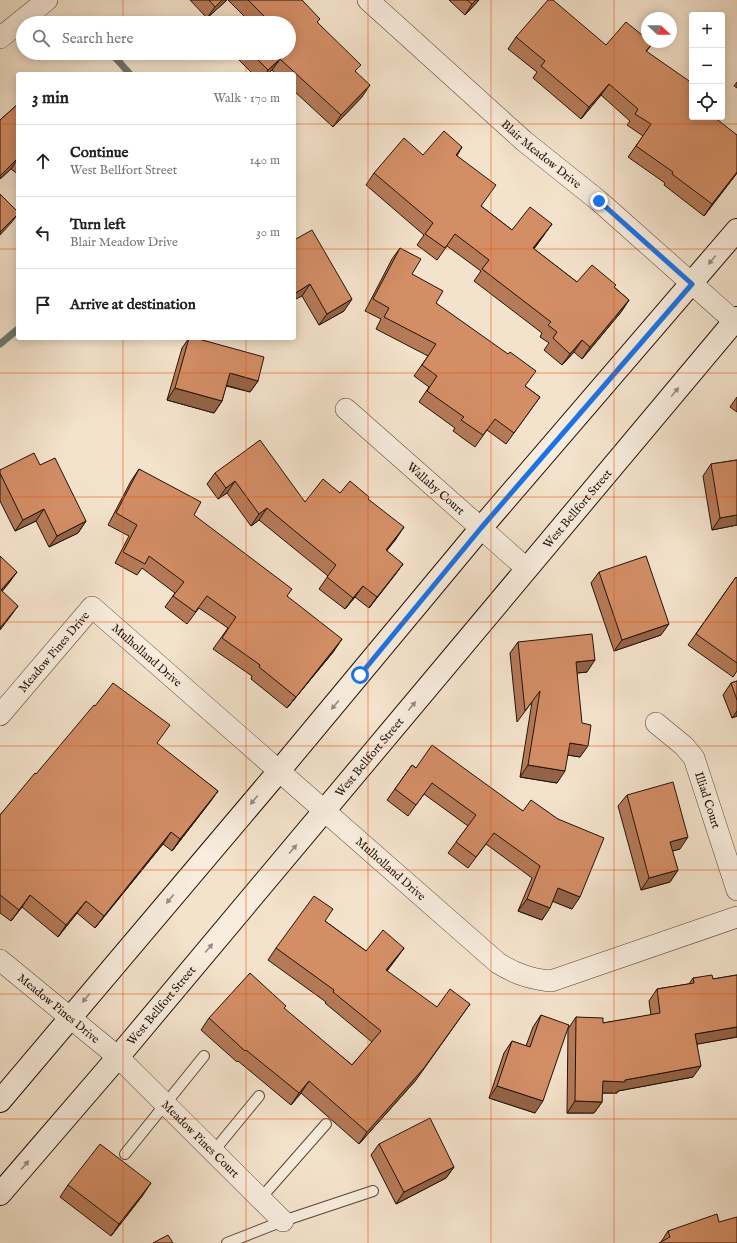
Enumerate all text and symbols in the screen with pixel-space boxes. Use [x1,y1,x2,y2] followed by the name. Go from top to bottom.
[641,12,677,48] north arrow
[689,12,725,120] map controls
[689,12,725,48] button: +
[16,16,296,60] search box
[30,27,52,49] icon: search
[62,29,133,48] text: Search here
[689,48,725,84] button: −
[689,84,725,120] button: locate
[32,88,69,109] text: 3 min
[214,90,280,107] text: Walk · 170 m
[498,117,585,192] street label: Blair Meadow Drive
[70,143,128,162] text: Continue
[32,150,54,172] icon: ahead
[250,152,280,169] text: 140 m
[70,162,177,179] text: West Bellfort Street
[590,192,608,210] route end
[70,215,126,234] text: Turn left
[32,222,54,244] icon: left
[256,224,280,241] text: 30 m
[70,234,178,251] text: Blair Meadow Drive
[707,254,716,265] one-way arrow
[32,294,54,316] icon: arrive
[70,295,196,314] text: Arrive at destination
[670,386,679,397] one-way arrow
[404,459,468,518] street label: Wallaby Court
[540,466,615,552] street label: West Bellfort Street
[15,608,93,696] street label: Meadow Pines Drive
[109,620,186,690] street label: Mulholland Drive
[351,666,369,684] route start
[330,699,339,710] one-way arrow
[407,700,416,711] one-way arrow
[332,714,407,800] street label: West Bellfort Street
[691,770,724,830] street label: Illiad Court
[250,795,259,806] one-way arrow
[352,834,429,904] street label: Mulholland Drive
[288,843,297,854] one-way arrow
[165,894,174,905] one-way arrow
[205,943,214,954] one-way arrow
[124,963,199,1048] street label: West Bellfort Street
[15,970,103,1047] street label: Meadow Pines Drive
[81,993,90,1004] one-way arrow
[158,1097,243,1181] street label: Meadow Pines Court
[21,1159,30,1170] one-way arrow

